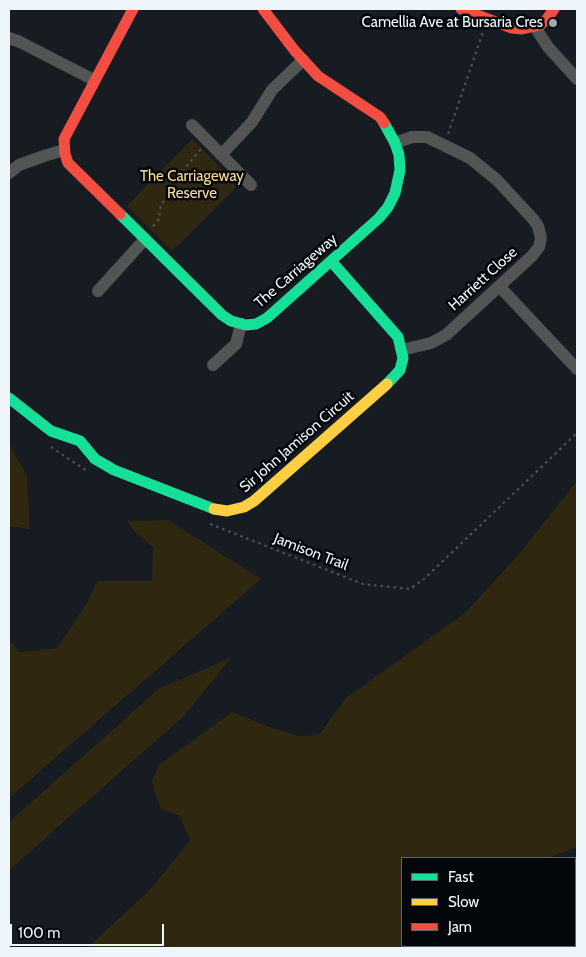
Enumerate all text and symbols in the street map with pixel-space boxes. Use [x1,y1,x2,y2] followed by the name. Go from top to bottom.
[361,14,543,32] place label: Camellia Ave at Bursaria Cres
[547,17,559,29] marker: Camellia Ave at Bursaria Cres
[140,168,244,203] park label: The Carriageway Reserve
[251,230,341,312] street label: The Carriageway
[445,243,521,315] street label: Harriett Close
[236,387,358,497] street label: Sir John Jamison Circuit
[271,530,351,574] street label: Jamison Trail
[401,857,576,947] legend
[448,868,473,886] text: Fast
[448,893,479,911] text: Slow
[12,914,166,946] scale bar
[448,918,472,936] text: Jam
[18,924,60,942] text: 100 m

